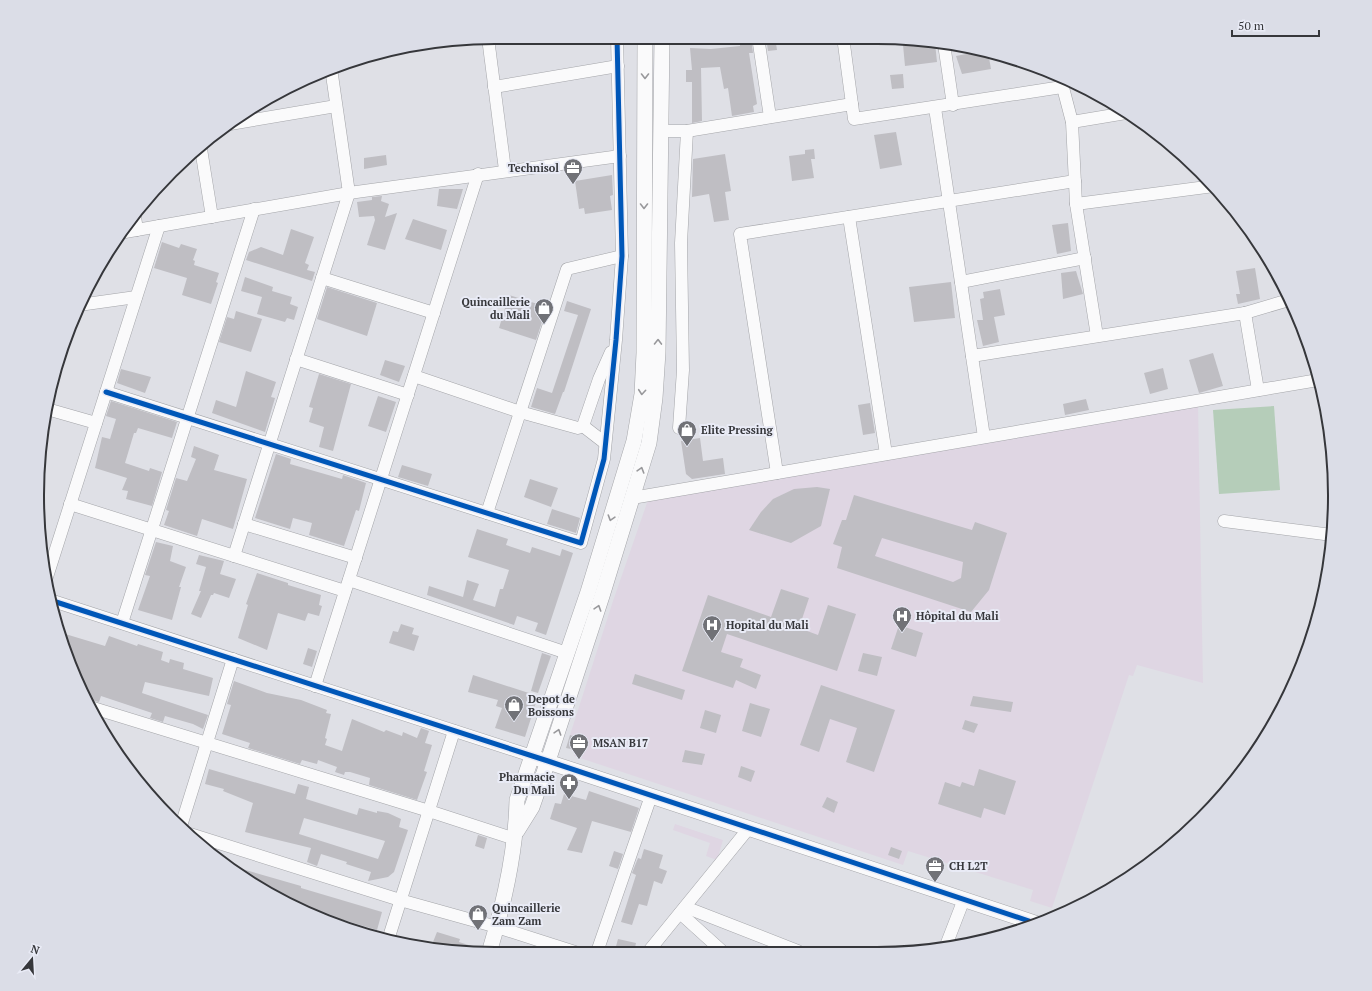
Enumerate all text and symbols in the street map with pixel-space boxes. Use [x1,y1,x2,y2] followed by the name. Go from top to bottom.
[1232,12,1319,38] scale bar
[1238,18,1265,33] text: 50 m
[641,73,649,79] one-way arrow
[562,157,584,185] office icon: Technisol
[508,161,559,175] place label: Technisol
[640,203,648,209] one-way arrow
[462,295,530,322] place label: Quincaillerie du Mali
[533,297,555,325] shop icon: Quincaillerie du Mali
[654,339,662,345] one-way arrow
[638,389,647,395] one-way arrow
[676,419,698,447] shop icon: Elite Pressing
[701,423,774,437] place label: Elite Pressing
[636,467,645,474] one-way arrow
[607,514,615,521] one-way arrow
[593,605,602,612] one-way arrow
[891,605,913,633] hospital icon: Hôpital du Mali
[916,609,999,623] place label: Hôpital du Mali
[701,614,723,642] hospital icon: Hopital du Mali
[726,618,809,632] place label: Hopital du Mali
[528,692,575,719] place label: Depot de Boissons
[503,694,525,722] shop icon: Depot de Boissons
[553,728,561,735] one-way arrow
[568,732,590,760] office icon: MSAN B17
[593,736,648,750] place label: MSAN B17
[499,770,555,797] place label: Pharmacie Du Mali
[558,772,580,800] pharmacy icon: Pharmacie Du Mali
[924,855,946,883] office icon: CH L2T
[949,859,988,873] place label: CH L2T
[492,901,561,928] place label: Quincaillerie Zam Zam
[467,903,489,931] shop icon: Quincaillerie Zam Zam
[12,939,52,979] north arrow
[29,942,42,958] text: N

